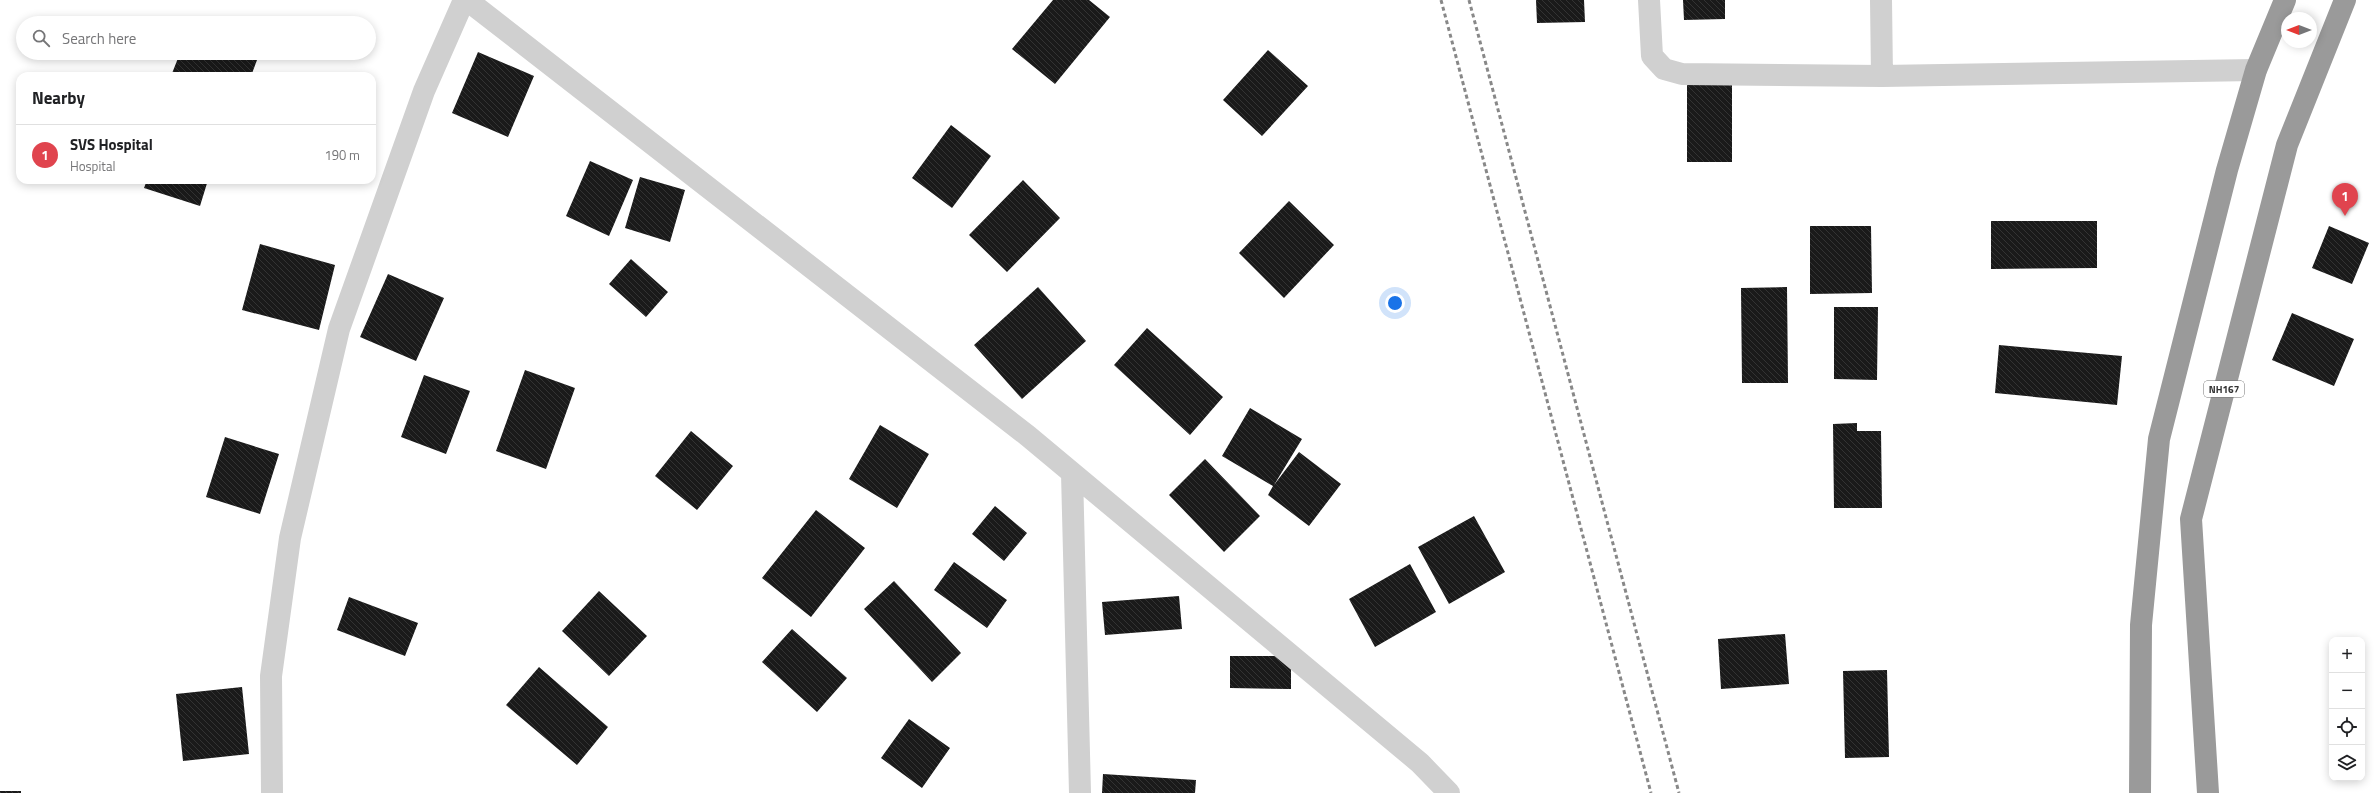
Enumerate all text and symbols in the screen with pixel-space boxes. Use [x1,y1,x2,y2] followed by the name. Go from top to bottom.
[2281,12,2317,48] north arrow
[16,16,376,60] search box
[30,27,52,49] icon: search
[62,27,136,50] text: Search here
[32,85,85,111] text: Nearby
[70,133,153,156] text: SVS Hospital
[41,145,49,165] text: 1
[324,145,360,165] text: 190 m
[70,156,115,176] text: Hospital
[2332,183,2358,216] pin: 1
[1385,293,1405,313] your location
[2204,381,2244,397] road number: NH167
[2329,637,2365,781] map controls
[2329,637,2365,673] button: +
[2329,673,2365,709] button: −
[2329,709,2365,745] button: locate
[2329,745,2365,781] button: layers

